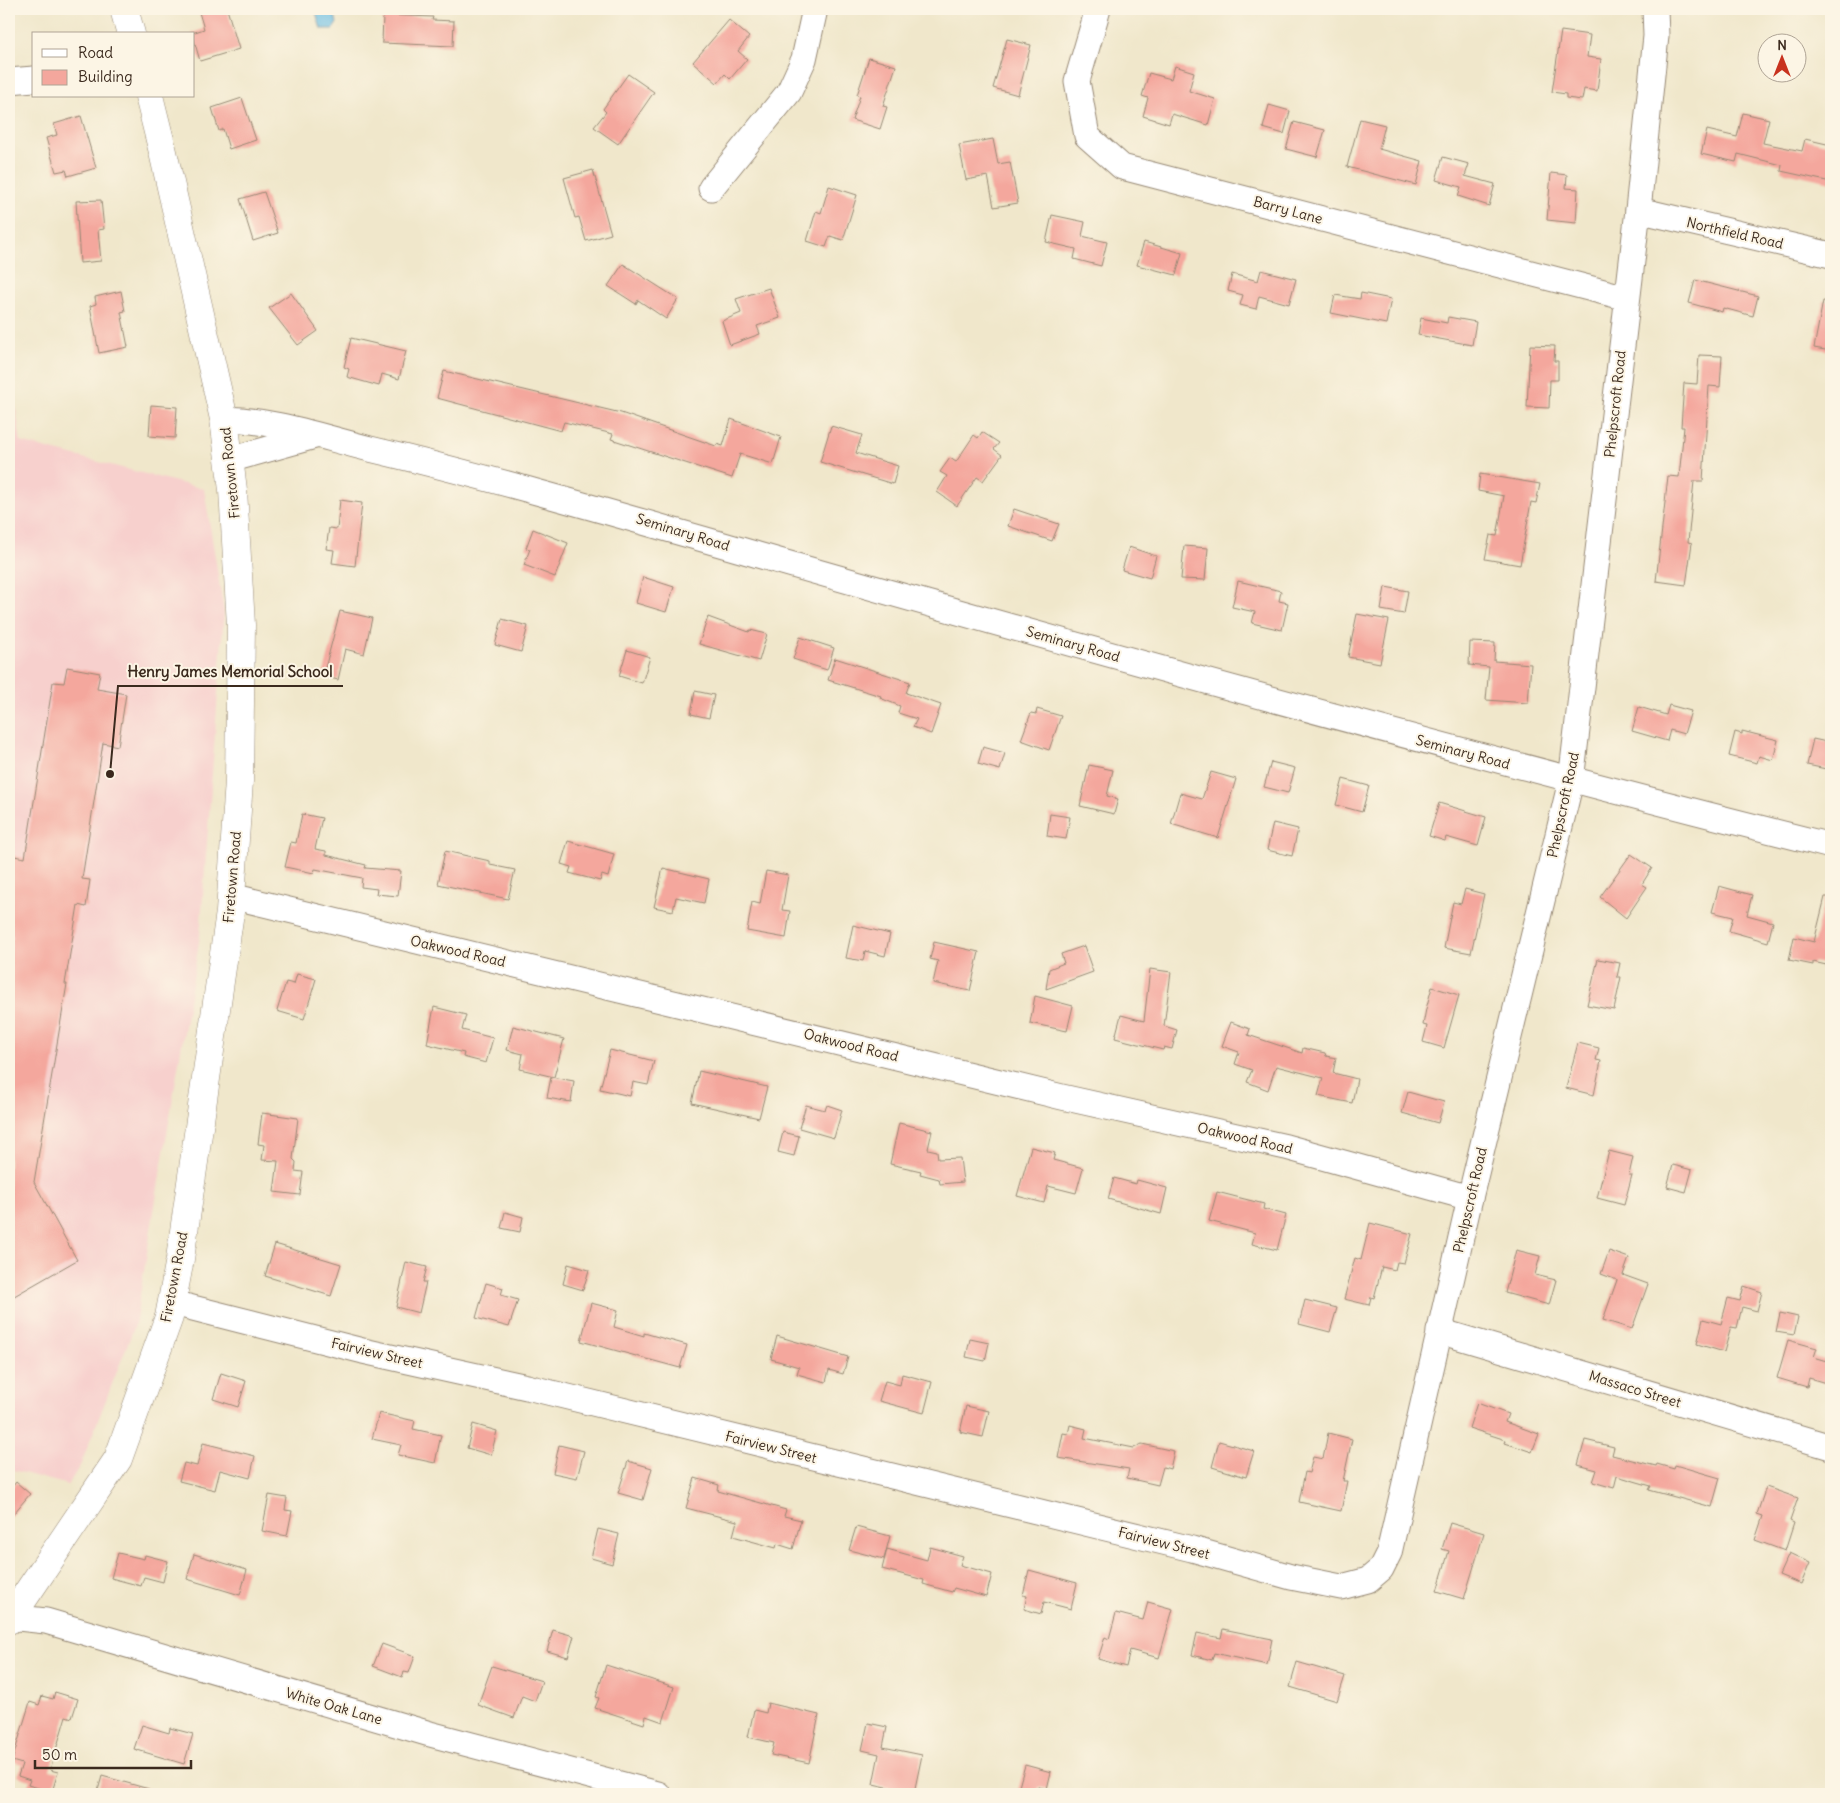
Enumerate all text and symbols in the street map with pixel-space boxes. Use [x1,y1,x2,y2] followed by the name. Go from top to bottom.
[32,32,195,98] legend
[1758,32,1808,82] north arrow
[1777,36,1787,54] text: N
[78,43,113,62] text: Road
[78,67,133,86] text: Building
[1251,192,1325,228] street label: Barry Lane
[1685,213,1785,253] street label: Northfield Road
[1600,350,1630,458] street label: Phelpscroft Road
[216,426,244,520] street label: Firetown Road
[634,509,732,555] street label: Seminary Road
[1024,622,1122,666] street label: Seminary Road
[118,656,343,686] callout: Henry James Memorial School
[128,662,333,682] text: Henry James Memorial School
[1414,731,1512,773] street label: Seminary Road
[1543,751,1583,859] street label: Phelpscroft Road
[219,831,245,923] street label: Firetown Road
[409,931,507,971] street label: Oakwood Road
[802,1025,900,1065] street label: Oakwood Road
[1196,1118,1294,1158] street label: Oakwood Road
[1449,1146,1491,1254] street label: Phelpscroft Road
[156,1230,192,1324] street label: Firetown Road
[330,1334,425,1372] street label: Fairview Street
[1587,1366,1684,1412] street label: Massaco Street
[724,1427,819,1467] street label: Fairview Street
[1117,1523,1212,1563] street label: Fairview Street
[284,1684,384,1728] street label: White Oak Lane
[35,1738,191,1770] scale bar
[42,1745,77,1764] text: 50 m

